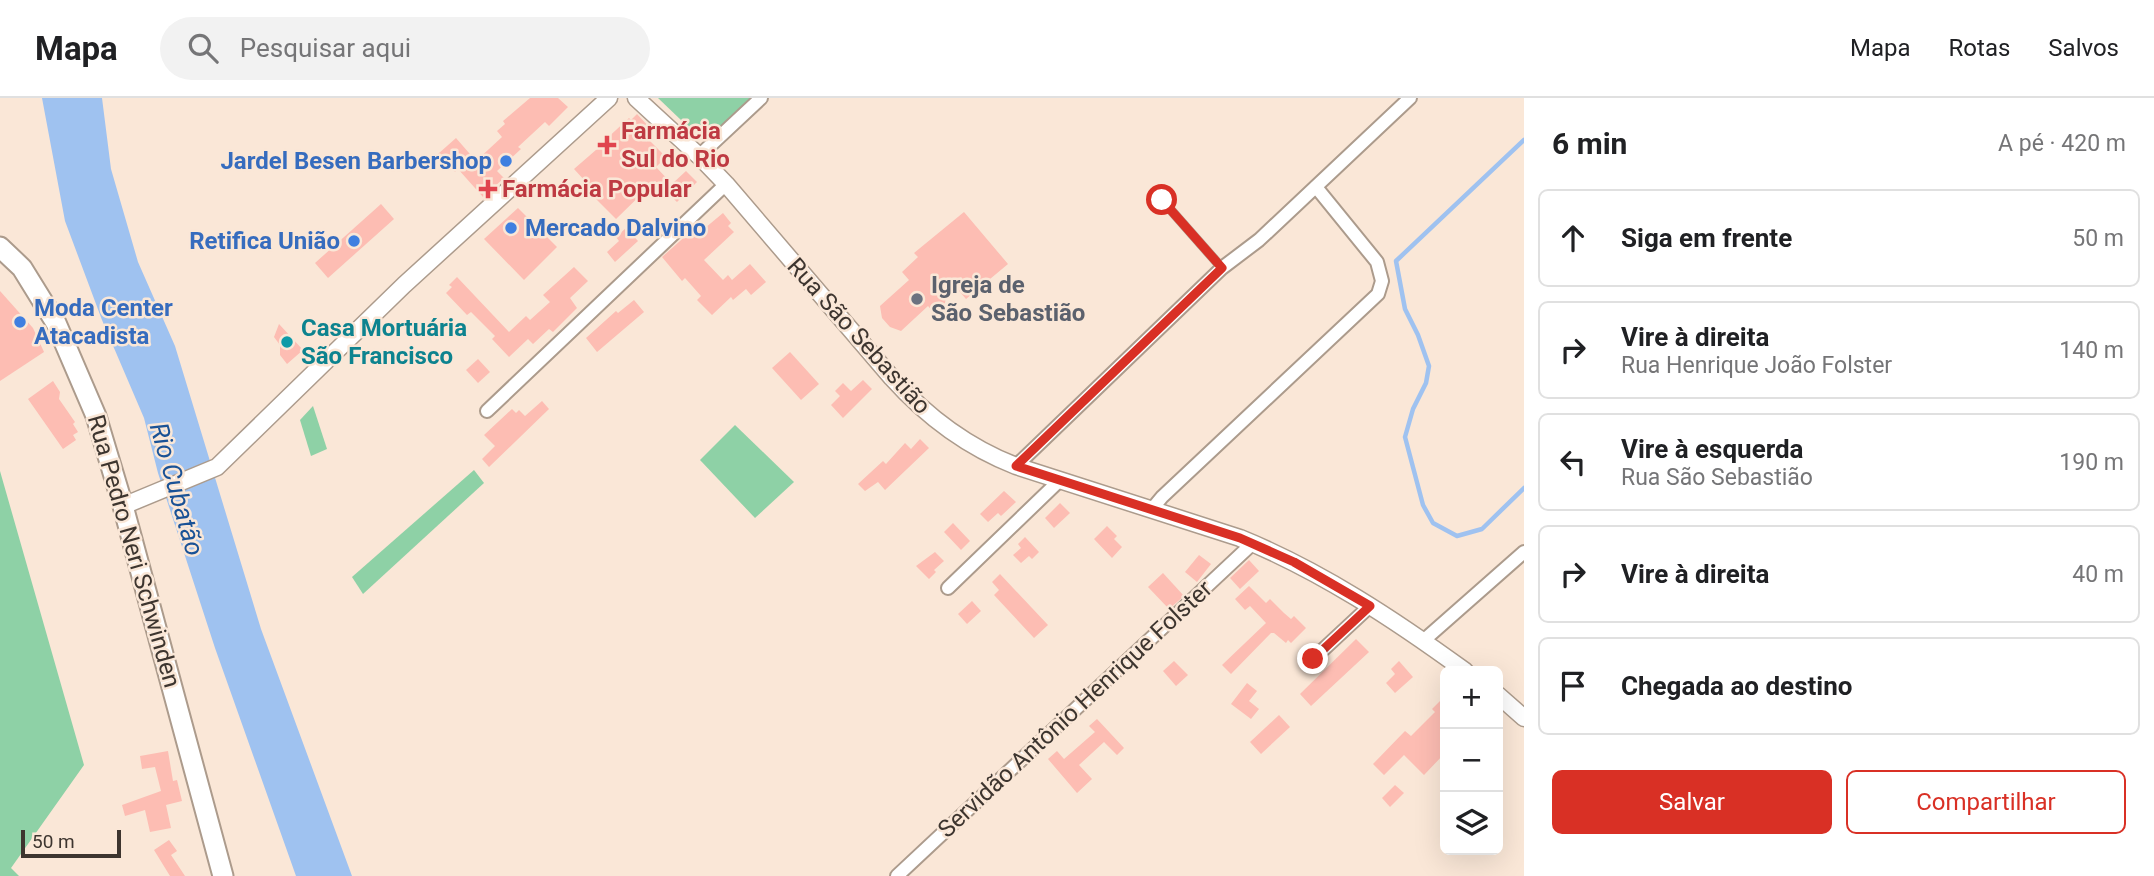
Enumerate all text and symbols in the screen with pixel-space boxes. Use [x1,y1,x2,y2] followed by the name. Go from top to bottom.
[160,17,650,80] search box
[35,29,118,68] text: Mapa
[184,29,222,67] icon: search
[240,33,411,63] text: Pesquisar aqui
[1850,34,1911,62] text: Mapa
[1949,34,2010,62] text: Rotas
[2048,34,2119,62] text: Salvos
[621,117,730,173] place label: Farmácia Sul do Rio
[1552,126,1627,161] text: 6 min
[1998,130,2126,157] text: A pé · 420 m
[599,137,615,153] marker: Farmácia Sul do Rio
[220,147,492,175] place label: Jardel Besen Barbershop
[498,153,514,169] marker: Jardel Besen Barbershop
[502,175,692,203] place label: Farmácia Popular
[480,181,496,197] marker: Farmácia Popular
[1146,184,1177,215] route start
[525,214,706,242] place label: Mercado Dalvino
[1554,219,1592,257] icon: ahead
[503,220,519,236] marker: Mercado Dalvino
[1621,223,1792,253] text: Siga em frente
[2072,225,2124,252] text: 50 m
[189,227,340,255] place label: Retifica União
[346,233,362,249] marker: Retifica União
[782,252,936,420] street label: Rua São Sebastião
[931,271,1085,327] place label: Igreja de São Sebastião
[909,291,925,307] marker: Igreja de São Sebastião
[34,294,173,350] place label: Moda Center Atacadista
[12,314,28,330] marker: Moda Center Atacadista
[301,314,467,370] place label: Casa Mortuária São Francisco
[1621,322,1769,352] text: Vire à direita
[1554,331,1592,369] icon: right
[279,334,295,350] marker: Casa Mortuária São Francisco
[2059,337,2124,364] text: 140 m
[1621,352,1892,379] text: Rua Henrique João Folster
[82,411,186,691] street label: Rua Pedro Neri Schwinden
[144,419,210,559] water label: Rio Cubatão
[1621,434,1804,464] text: Vire à esquerda
[1554,443,1592,481] icon: left
[2059,449,2124,476] text: 190 m
[1621,464,1813,491] text: Rua São Sebastião
[1554,555,1592,593] icon: right
[1621,559,1769,589] text: Vire à direita
[2072,561,2124,588] text: 40 m
[932,575,1218,843] street label: Servidão Antônio Henrique Folster
[1297,643,1328,674] route end
[1440,666,1503,855] map controls
[1440,666,1503,729] button: +
[1554,667,1592,705] icon: arrive
[1621,671,1852,701] text: Chegada ao destino
[1440,729,1503,792] button: −
[1552,770,1832,834] button: Salvar
[1846,770,2126,834] button: Compartilhar
[1440,792,1503,855] button: layers
[21,827,121,859] scale bar
[32,830,75,853] text: 50 m

